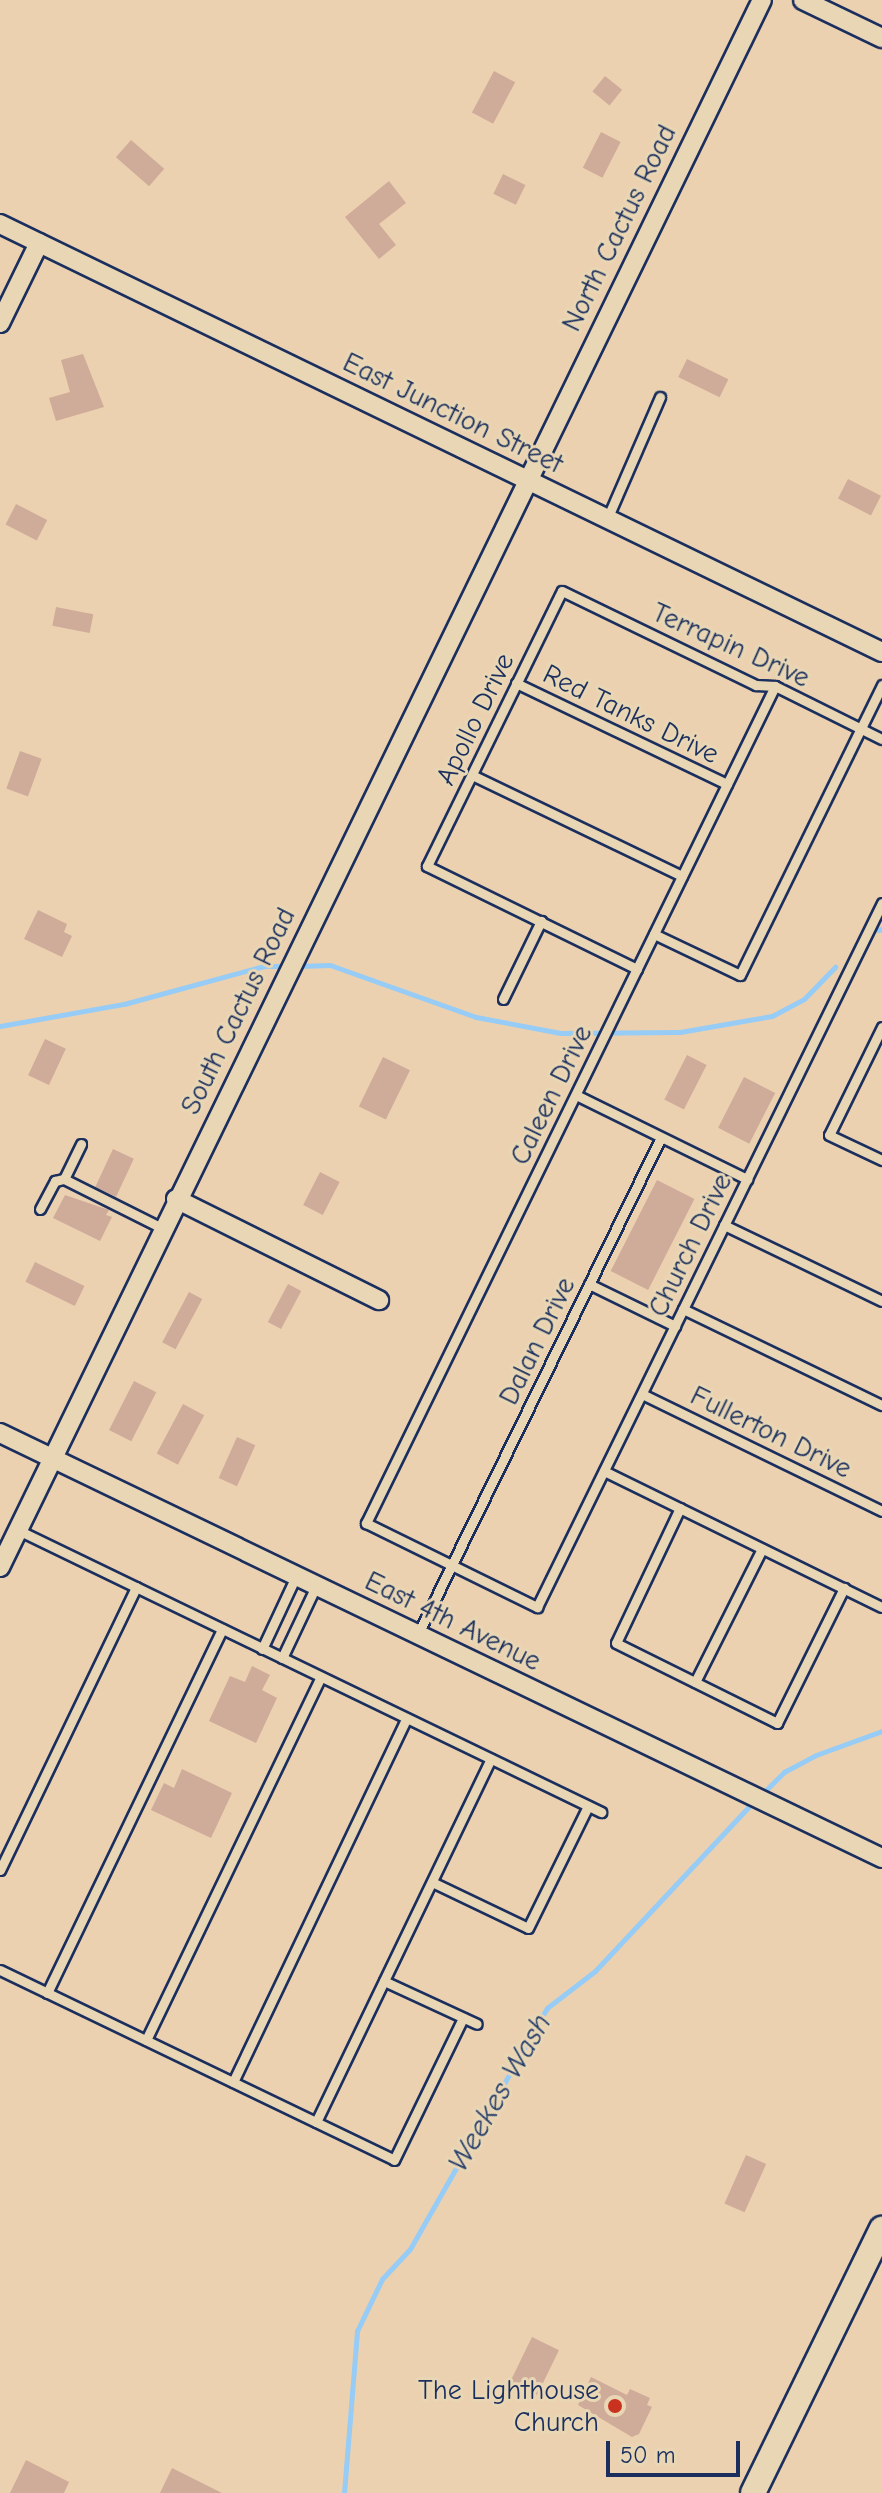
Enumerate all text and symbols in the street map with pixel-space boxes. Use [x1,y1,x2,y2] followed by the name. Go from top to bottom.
[554,119,684,337] street label: North Cactus Road
[338,345,568,481] street label: East Junction Street
[647,595,815,695] street label: Terrapin Drive
[429,648,521,790] street label: Apollo Drive
[538,657,724,771] street label: Red Tanks Drive
[173,902,303,1120] street label: South Cactus Road
[503,1020,599,1170] street label: Caleen Drive
[641,1168,739,1322] street label: Church Drive
[492,1272,582,1410] street label: Dalan Drive
[685,1379,857,1485] street label: Fullerton Drive
[360,1564,546,1678] street label: East 4th Avenue
[440,2008,560,2178] water label: Weekes Wash
[418,2373,599,2439] place label: The Lighthouse Church
[606,2397,624,2415] marker: The Lighthouse Church
[610,2425,744,2475] scale bar
[620,2441,676,2469] text: 50 m

